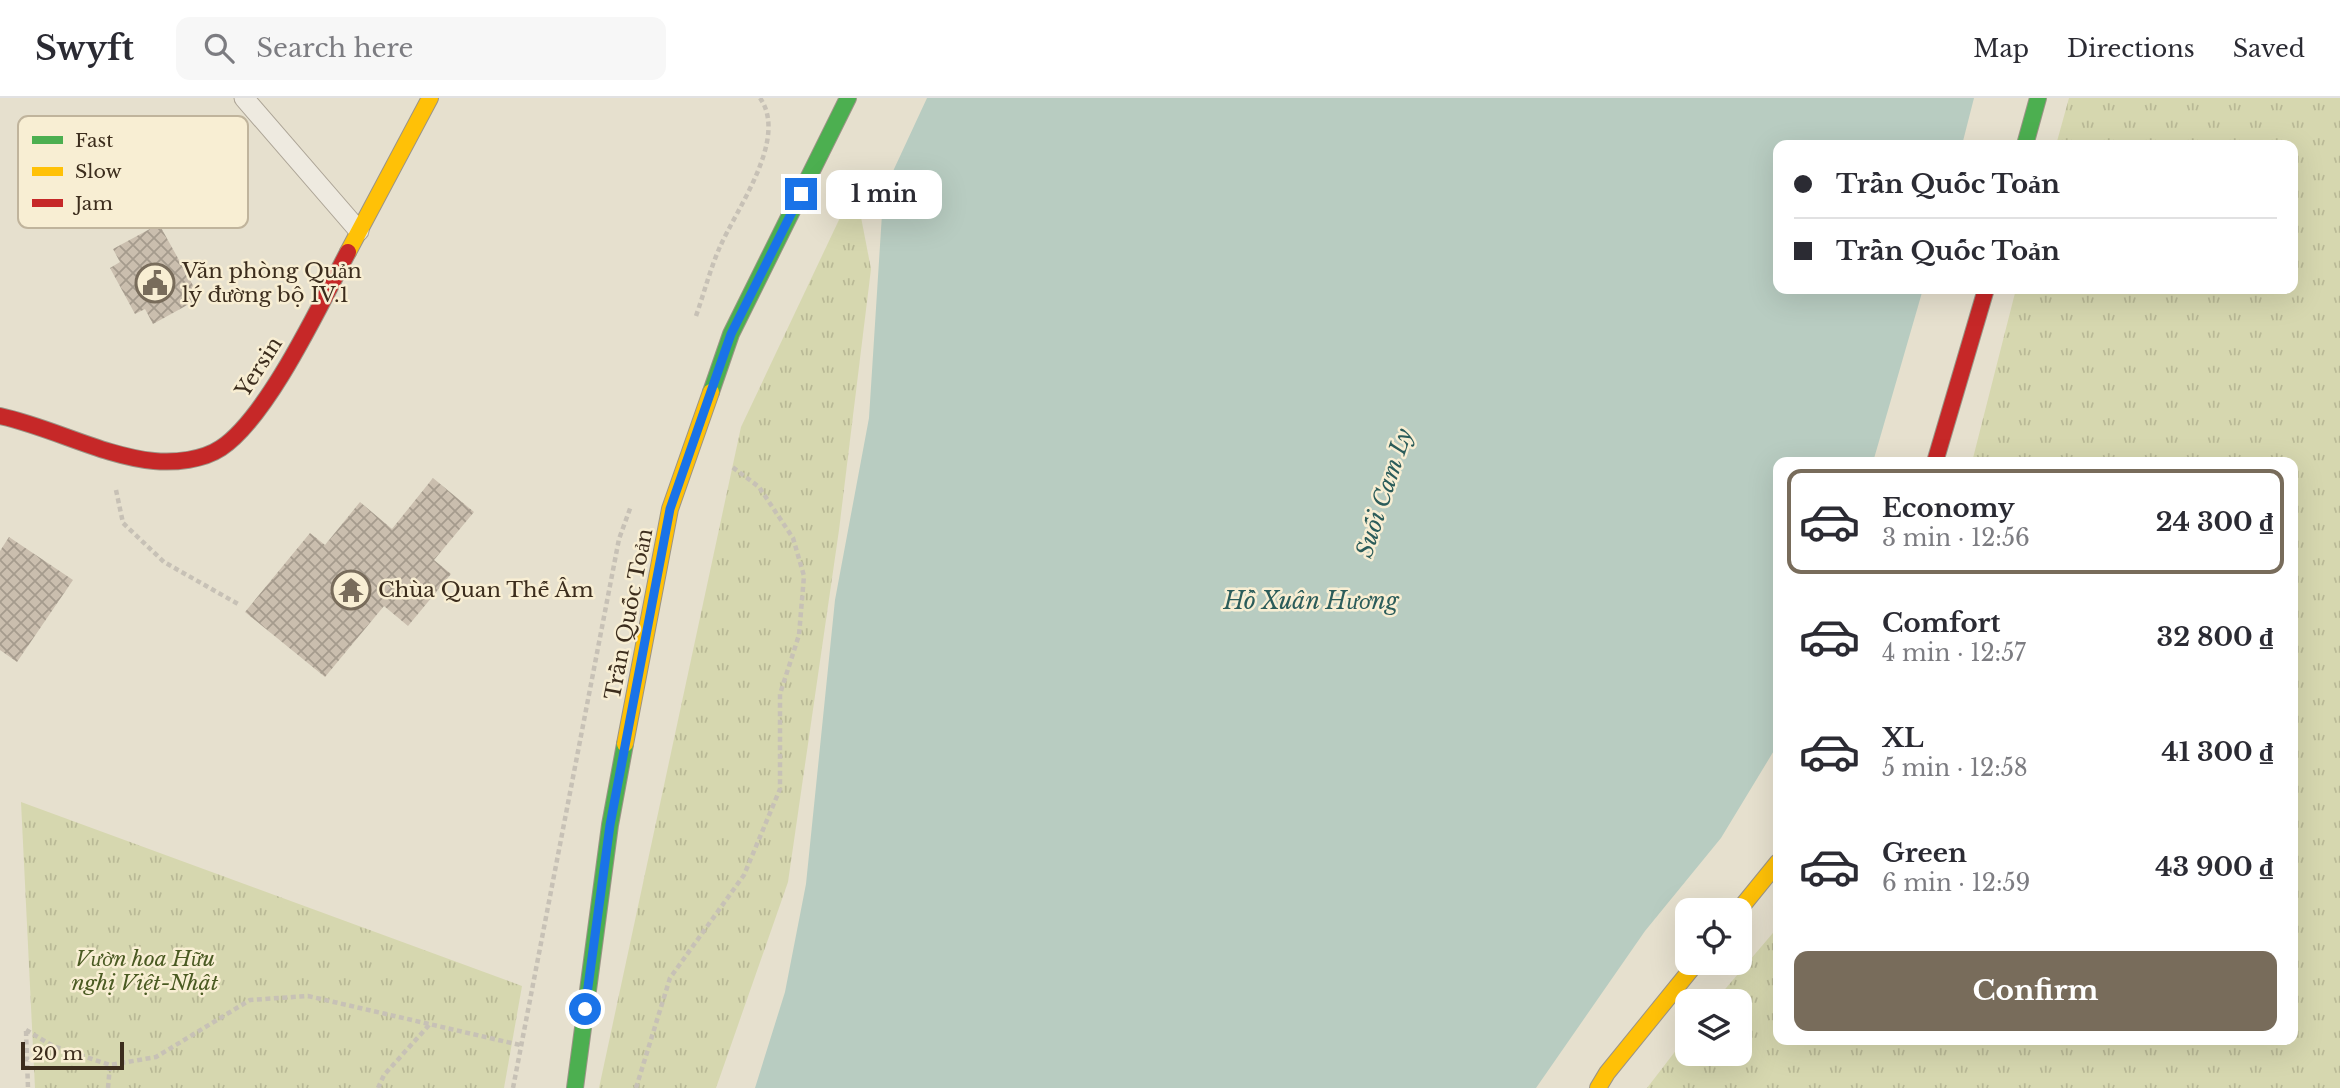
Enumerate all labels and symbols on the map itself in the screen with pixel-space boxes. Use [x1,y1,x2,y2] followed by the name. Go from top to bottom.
[18,116,248,228] legend
[75,129,114,152] text: Fast
[75,160,122,183] text: Slow
[826,170,941,218] callout: 1 min
[785,178,817,210] route end
[72,192,113,215] text: Jam
[181,258,362,308] place label: Văn phòng Quản lý đường bộ IV.1
[134,262,176,304] public building icon: Văn phòng Quản lý đường bộ IV.1
[229,332,288,403] street label: Yersin
[1350,425,1418,561] water label: Suối Cam Ly
[600,526,658,702] street label: Trần Quốc Toản
[330,569,372,611] temple icon: Chùa Quan Thế Âm
[378,577,594,603] place label: Chùa Quan Thế Âm
[1223,587,1400,615] water label: Hồ Xuân Hương
[72,946,219,996] park label: Vườn hoa Hữu nghị Việt-Nhật
[569,993,601,1025] route start
[21,1039,124,1071] scale bar

